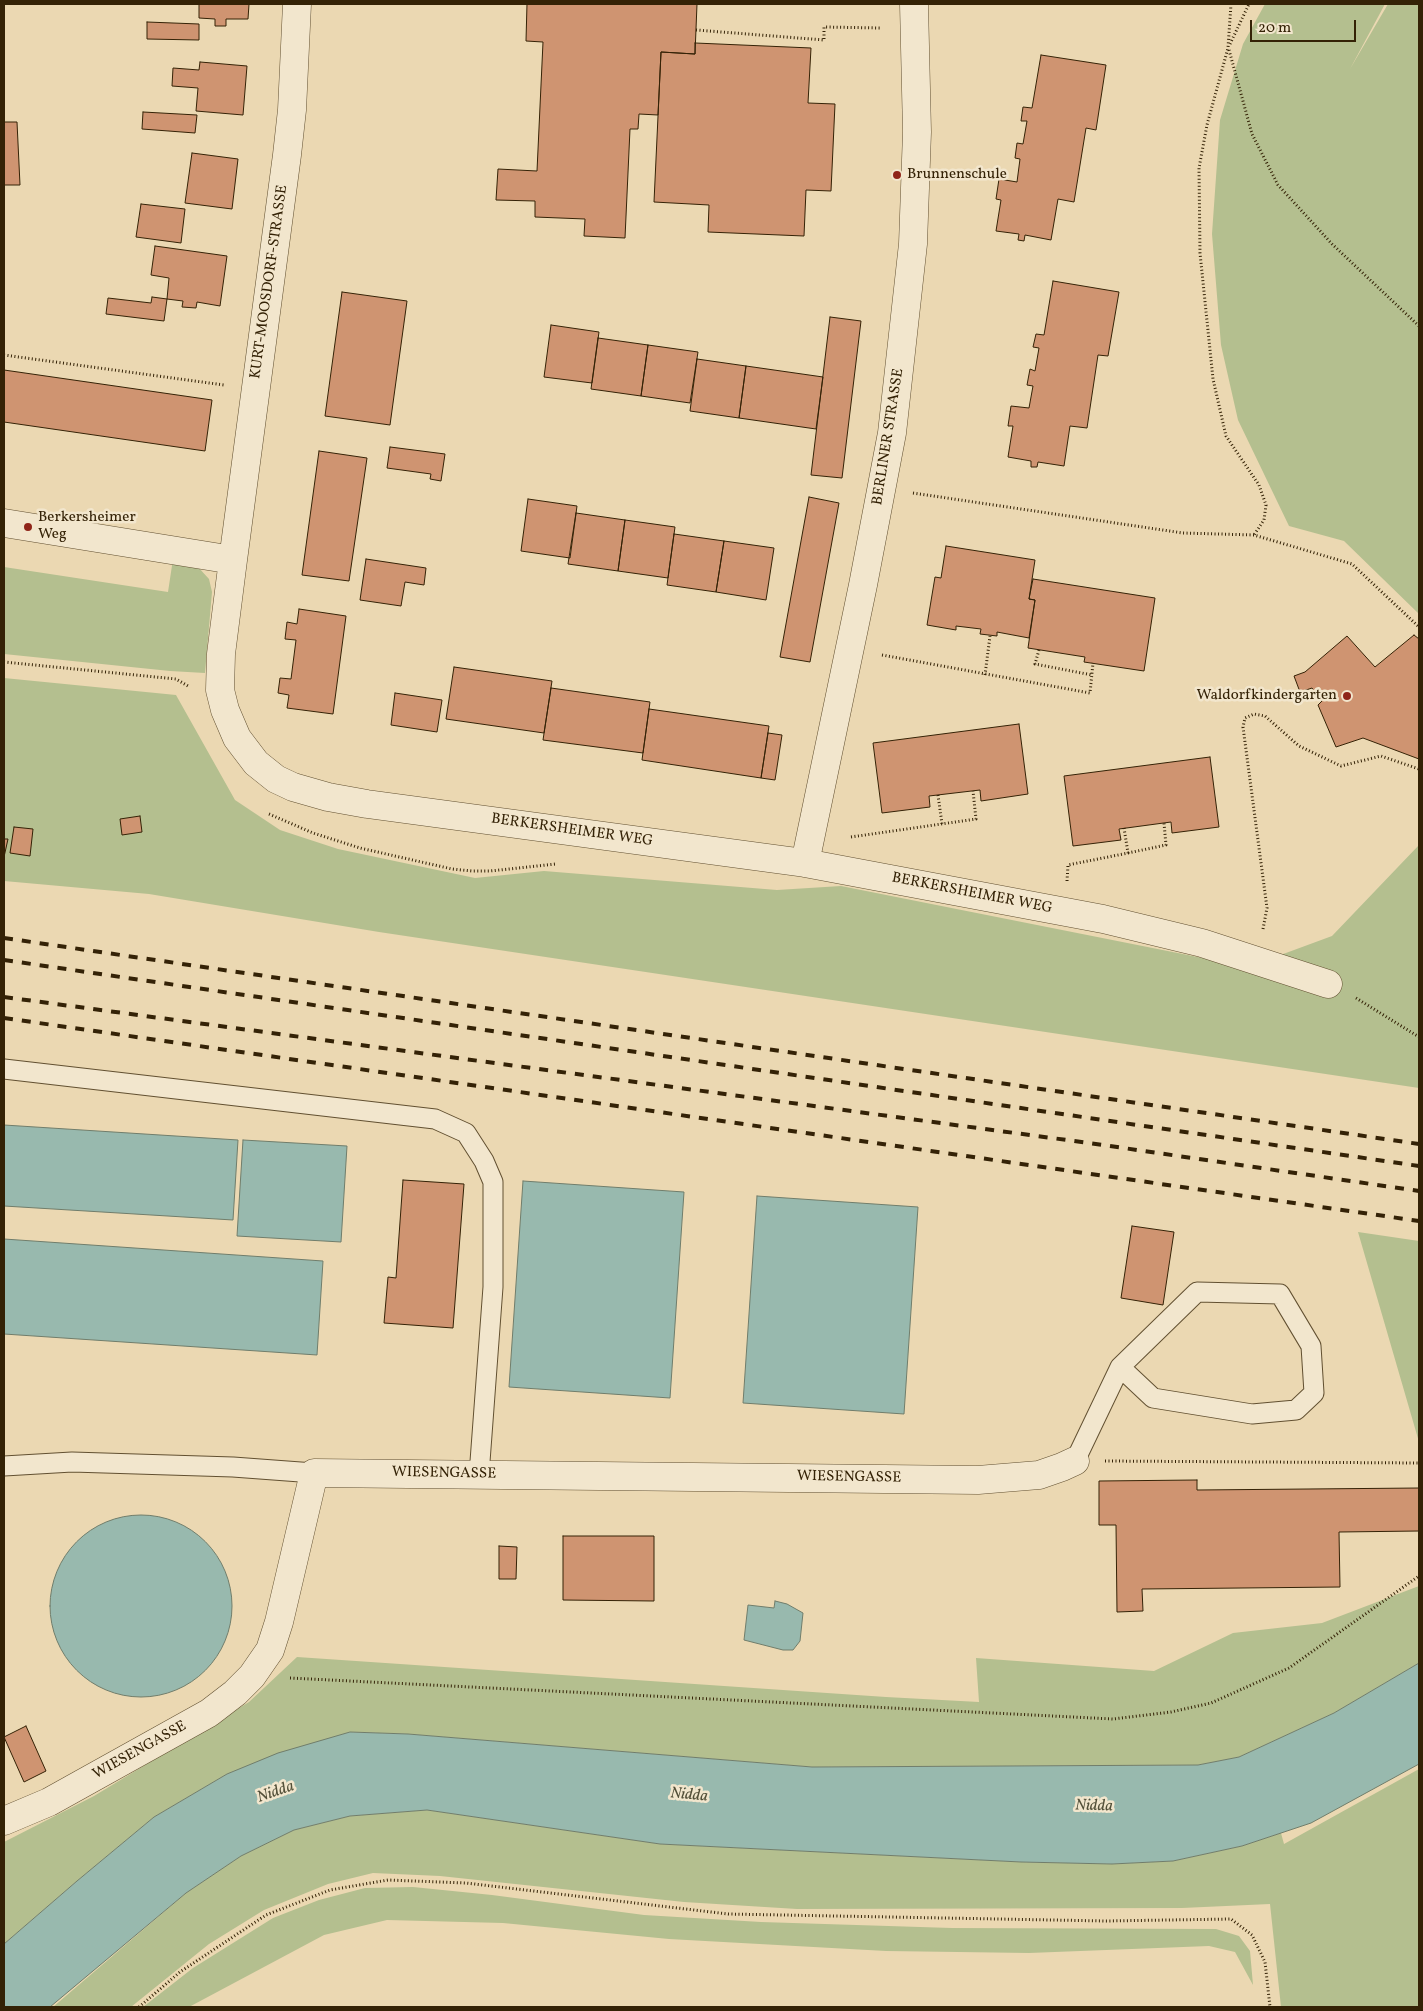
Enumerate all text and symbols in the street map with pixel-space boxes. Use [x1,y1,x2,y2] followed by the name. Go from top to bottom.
[1253,10,1359,42] scale bar
[1258,18,1291,39] text: 20 m
[907,166,1007,184] place label: Brunnenschule
[891,169,903,181] marker: Brunnenschule
[247,184,293,380] street label: KURT-MOOSDORF-STRASSE
[869,367,909,507] street label: BERLINER STRASSE
[38,509,136,544] place label: Berkersheimer Weg
[22,521,34,533] marker: Berkersheimer Weg
[1196,687,1337,705] place label: Waldorfkindergarten
[1341,690,1353,702] marker: Waldorfkindergarten
[490,811,654,851] street label: BERKERSHEIMER WEG
[890,870,1054,918] street label: BERKERSHEIMER WEG
[392,1464,496,1484] street label: WIESENGASSE
[797,1468,901,1488] street label: WIESENGASSE
[90,1718,190,1784] street label: WIESENGASSE
[255,1778,297,1808] water label: Nidda
[669,1785,709,1807] water label: Nidda
[1075,1797,1113,1817] water label: Nidda

